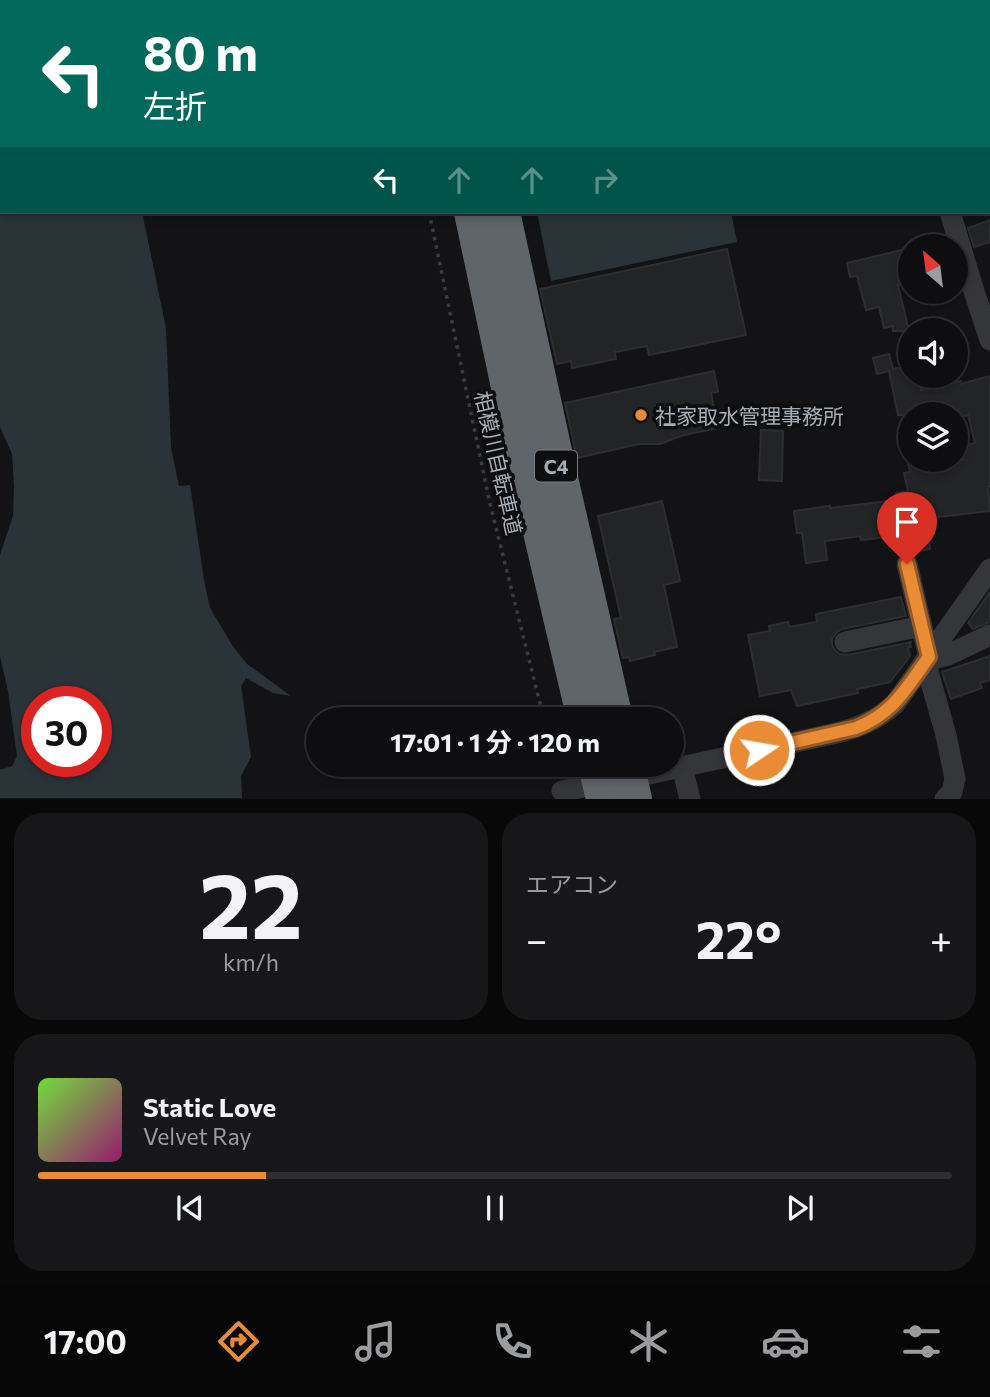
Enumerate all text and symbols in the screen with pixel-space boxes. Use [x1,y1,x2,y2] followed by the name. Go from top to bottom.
[143,21,258,81] text: 80 m
[28,28,119,119] icon: left
[143,85,207,125] text: 左折
[367,161,405,199] icon: left
[440,161,478,199] icon: ahead
[513,161,551,199] icon: ahead
[586,161,624,199] icon: right
[898,234,968,304] north arrow
[898,234,968,472] map controls
[898,318,968,388] button: sound
[470,389,528,537] street label: 相模川自転車道
[898,402,968,472] button: layers
[655,403,844,428] place label: 社家取水管理事務所
[633,407,649,423] marker: 社家取水管理事務所
[535,450,577,481] road number: C4
[877,492,937,564] pin
[888,503,926,541] icon: arrive
[21,686,112,777] speed limit sign: 30
[722,713,796,787] position arrow
[390,726,600,757] text: 17:01 · 1 分 · 120 m
[199,846,303,958] text: 22
[526,870,618,898] text: エアコン
[696,906,781,970] text: 22°
[526,915,548,962] text: −
[930,915,952,962] text: +
[223,948,279,976] text: km/h
[143,1091,276,1122] text: Static Love
[143,1122,251,1150] text: Velvet Ray
[171,1189,209,1227] icon: previous
[476,1189,514,1227] icon: pause
[781,1189,819,1227] icon: next
[214,1317,263,1366] icon: directions
[351,1317,400,1366] icon: music
[488,1317,537,1366] icon: phone
[624,1317,673,1366] icon: climate
[761,1317,810,1366] icon: car
[897,1317,946,1366] icon: filters
[44,1321,127,1361] text: 17:00

